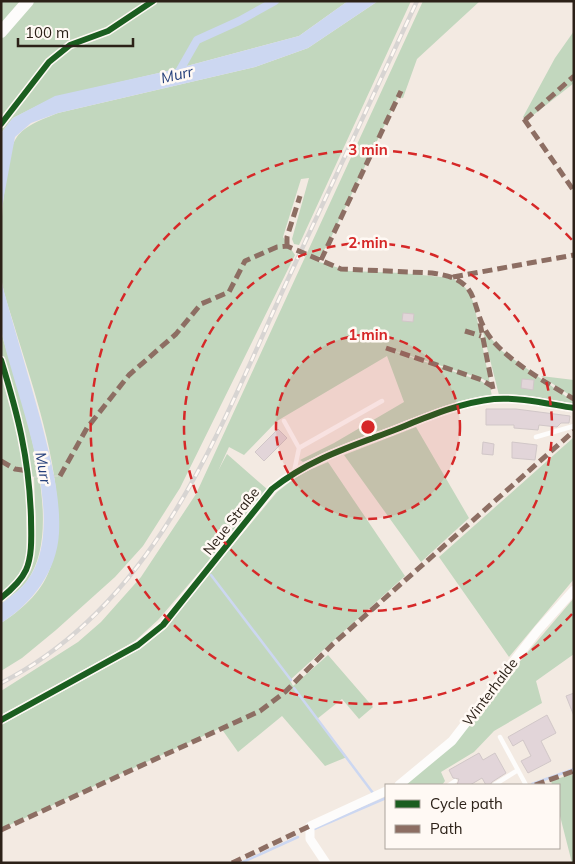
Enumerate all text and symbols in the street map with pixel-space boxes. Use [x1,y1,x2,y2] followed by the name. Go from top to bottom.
[18,15,132,47] scale bar
[25,23,69,42] text: 100 m
[159,61,195,87] water label: Murr
[348,140,388,159] text: 3 min
[348,233,388,252] text: 2 min
[348,325,388,344] text: 1 min
[359,418,377,436] centre of rings
[31,450,56,486] water label: Murr
[199,484,263,558] street label: Neue Straße
[459,654,521,730] street label: Winterhalde
[385,784,560,849] legend
[430,794,503,813] text: Cycle path
[430,819,462,838] text: Path

